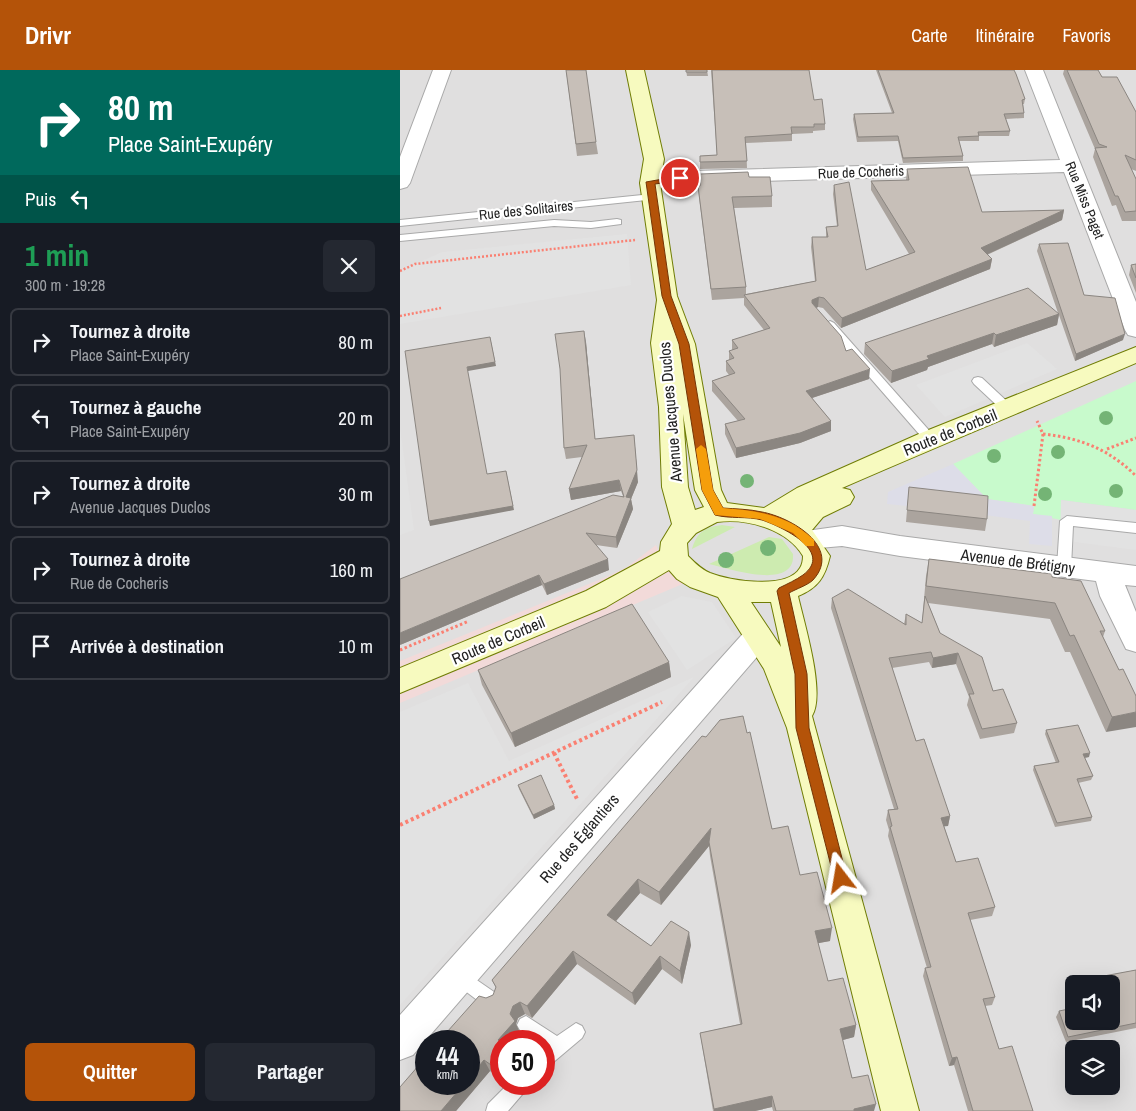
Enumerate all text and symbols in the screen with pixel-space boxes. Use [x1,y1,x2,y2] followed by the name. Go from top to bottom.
[25,19,71,51] text: Drivr
[911,23,947,48] text: Carte
[975,23,1035,48] text: Itinéraire
[1063,23,1111,48] text: Favoris
[108,84,173,131] text: 80 m
[25,90,90,155] icon: right
[108,129,272,159] text: Place Saint-Exupéry
[659,157,701,199] pin
[1061,159,1109,241] street label: Rue Miss Paget
[818,161,905,182] street label: Rue de Cocheris
[666,164,694,192] icon: arrive
[66,185,94,213] icon: left
[25,186,56,212] text: Puis
[478,196,574,224] street label: Rue des Solitaires
[25,235,89,275] text: 1 min
[323,240,375,292] button: close
[25,274,105,296] text: 300 m · 19:28
[70,318,190,344] text: Tournez à droite
[27,328,55,356] icon: right
[338,329,373,355] text: 80 m
[653,341,687,484] street label: Avenue Jacques Duclos
[70,344,190,366] text: Place Saint-Exupéry
[70,394,201,420] text: Tournez à gauche
[900,403,1000,461] street label: Route de Corbeil
[27,404,55,432] icon: left
[338,405,373,431] text: 20 m
[70,420,190,442] text: Place Saint-Exupéry
[70,470,190,496] text: Tournez à droite
[27,480,55,508] icon: right
[338,481,373,507] text: 30 m
[70,496,211,518] text: Avenue Jacques Duclos
[959,543,1077,579] street label: Avenue de Brétigny
[70,546,190,572] text: Tournez à droite
[27,556,55,584] icon: right
[330,557,373,583] text: 160 m
[70,572,168,594] text: Rue de Cocheris
[448,610,548,670] street label: Route de Corbeil
[27,632,55,660] icon: arrive
[70,633,224,659] text: Arrivée à destination
[338,633,373,659] text: 10 m
[534,789,624,887] street label: Rue des Églantiers
[814,851,866,903] position arrow
[1065,975,1120,1095] map controls
[1065,975,1120,1030] button: sound
[490,1030,555,1095] speed limit sign: 50
[436,1039,459,1073] text: 44
[1065,1040,1120,1095] button: layers
[25,1043,195,1101] button: Quitter
[205,1043,375,1101] button: Partager
[437,1067,458,1083] text: km/h

